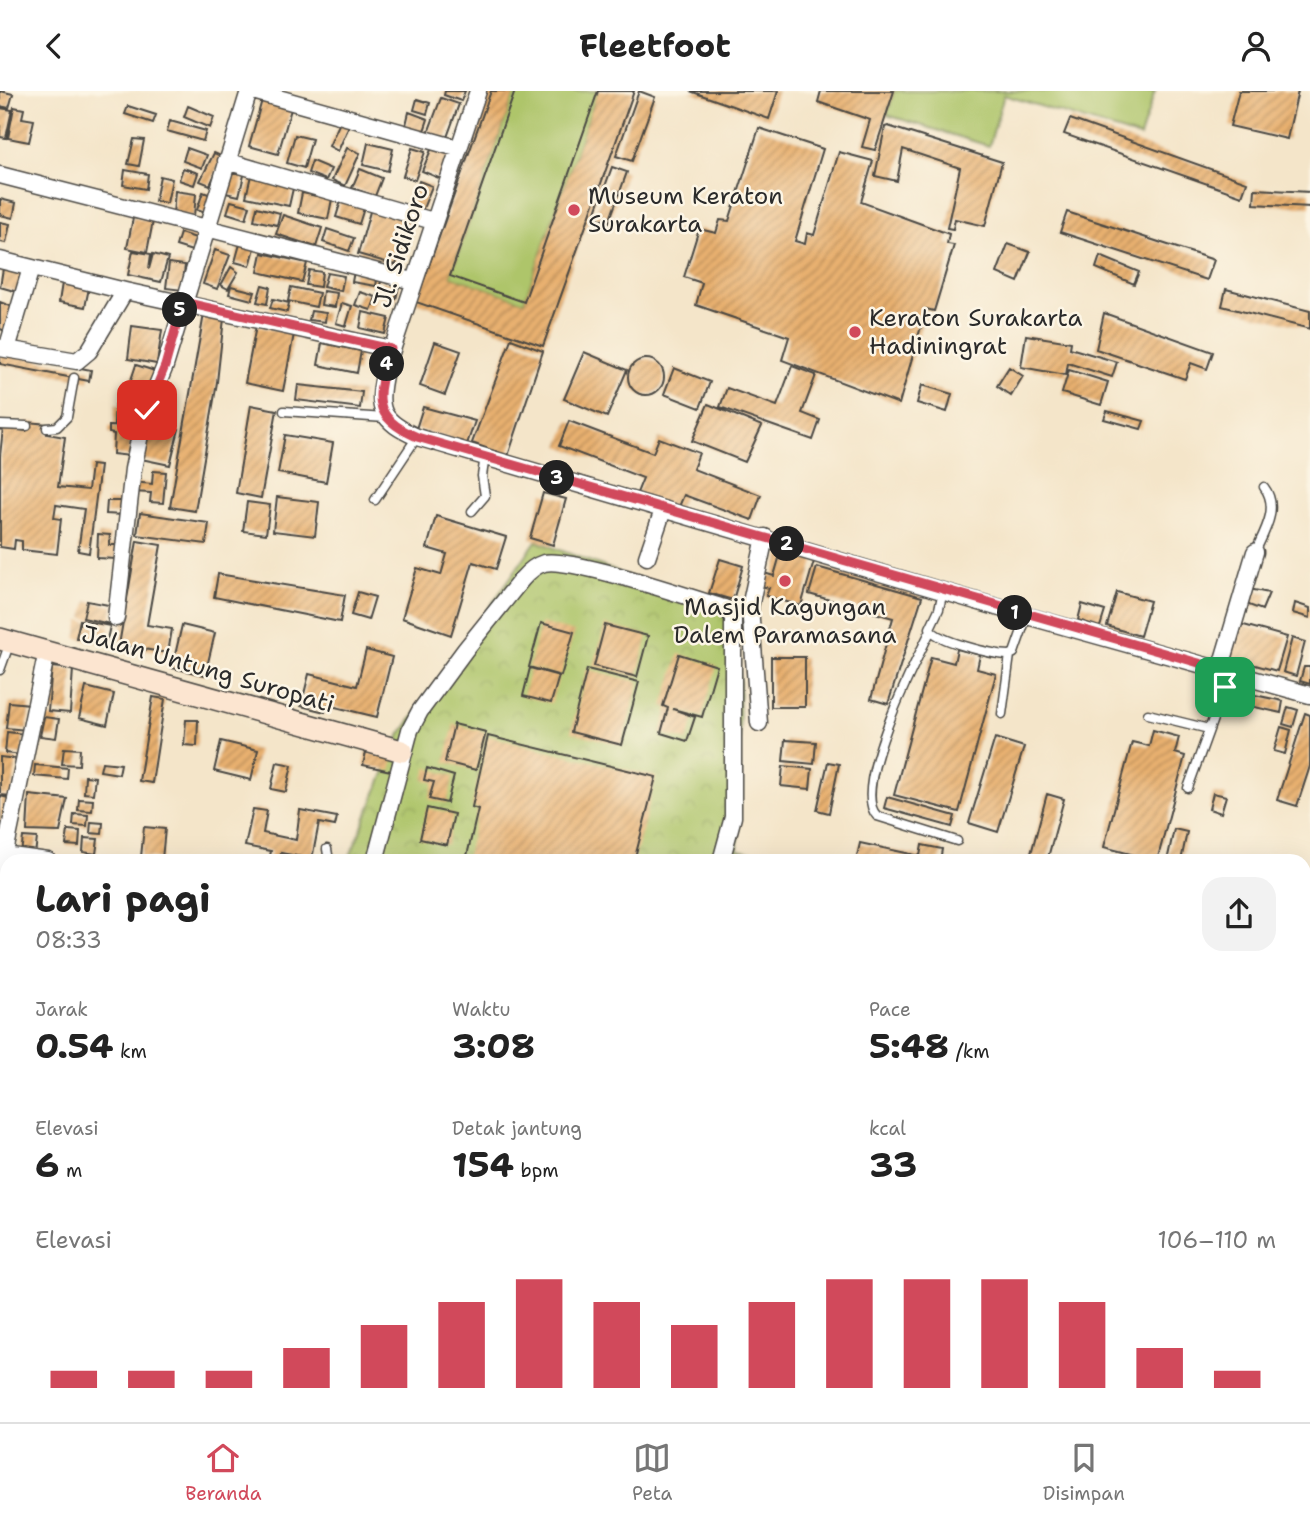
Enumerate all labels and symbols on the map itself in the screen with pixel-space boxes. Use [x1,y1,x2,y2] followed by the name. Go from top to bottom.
[366,180,436,312] street label: Jl. Sidikoro
[588,180,783,240] place label: Museum Keraton Surakarta
[566,202,582,218] marker: Museum Keraton Surakarta
[162,293,198,327] pin: 5
[869,302,1082,362] place label: Keraton Surakarta Hadiningrat
[847,324,863,340] marker: Keraton Surakarta Hadiningrat
[370,347,404,381] pin: 4
[117,380,177,440] pin
[540,461,574,495] pin: 3
[770,526,804,561] pin: 2
[777,573,793,589] marker: Masjid Kagungan Dalem Paramasana
[674,591,897,651] place label: Masjid Kagungan Dalem Paramasana
[998,595,1032,631] pin: 1
[78,618,338,720] street label: Jalan Untung Suropati
[1195,657,1255,717] pin

